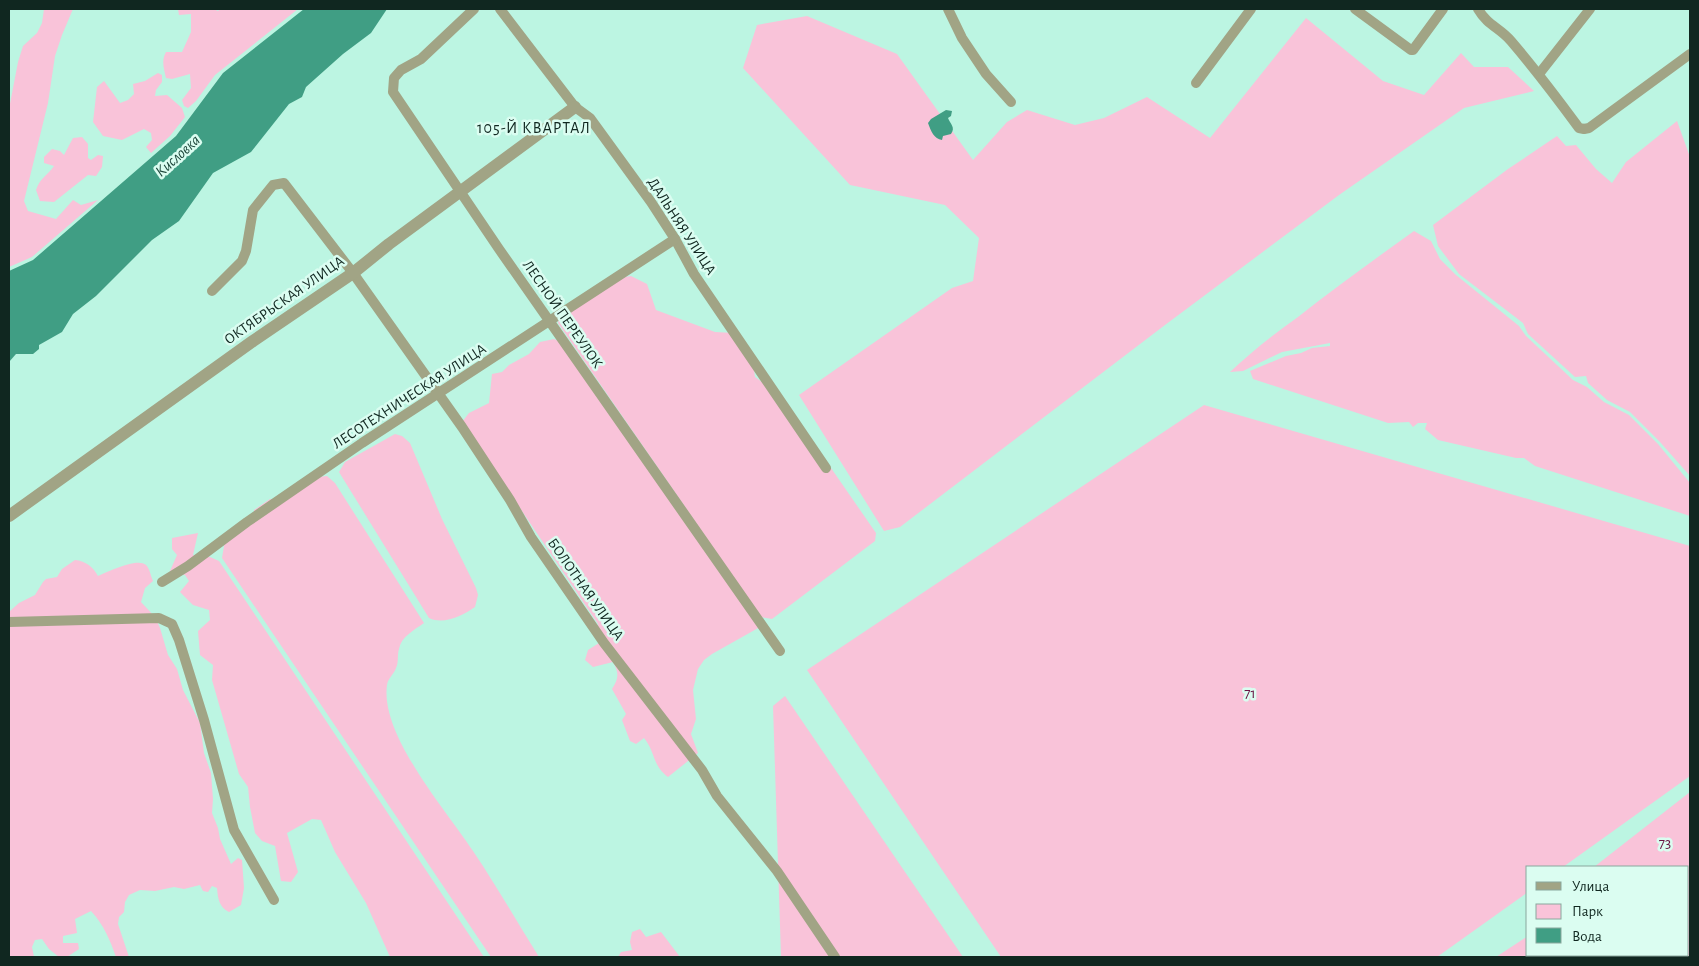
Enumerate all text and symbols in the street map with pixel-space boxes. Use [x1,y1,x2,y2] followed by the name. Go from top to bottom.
[477,119,591,136] district label: 105-Й КВАРТАЛ
[152,132,203,180] water label: Кисловка
[645,175,719,278] street label: ДАЛЬНЯЯ УЛИЦА
[222,253,347,347] street label: ОКТЯБРЬСКАЯ УЛИЦА
[520,258,606,371] street label: ЛЕСНОЙ ПЕРЕУЛОК
[330,341,489,452] street label: ЛЕСОТЕХНИЧЕСКАЯ УЛИЦА
[545,536,626,643] street label: БОЛОТНАЯ УЛИЦА
[1244,686,1256,701] park label: 71
[1659,836,1671,851] park label: 73
[1526,866,1689,956] legend
[1572,879,1609,894] text: Улица
[1572,904,1603,919] text: Парк
[1572,929,1602,944] text: Вода

